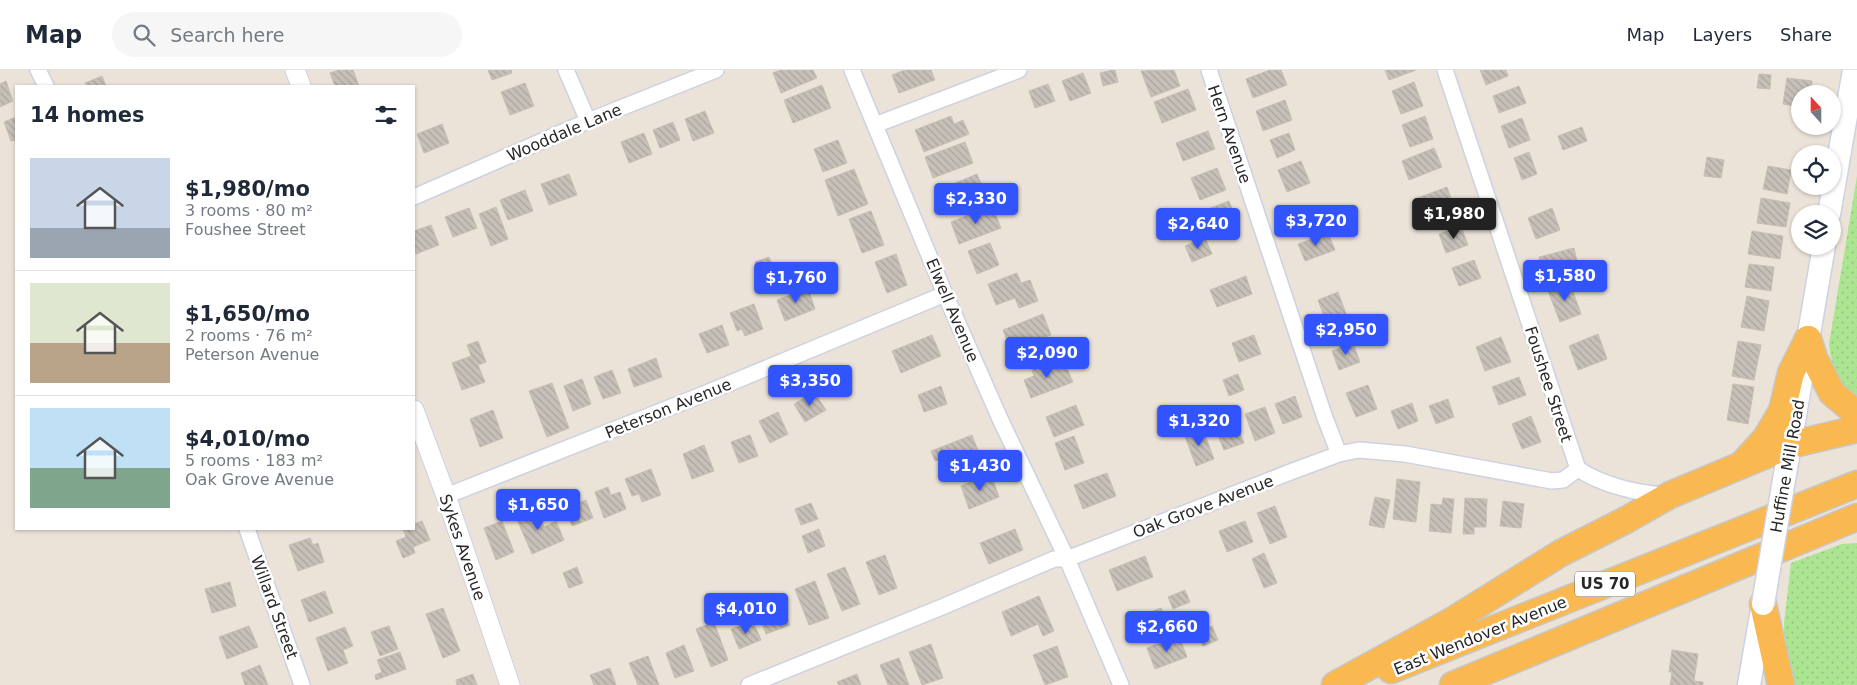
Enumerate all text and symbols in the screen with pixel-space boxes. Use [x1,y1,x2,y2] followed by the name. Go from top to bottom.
[112,12,462,57] search box
[25,21,82,49] text: Map
[130,21,158,49] icon: search
[170,24,284,46] text: Search here
[1626,24,1664,45] text: Map
[1692,24,1752,45] text: Layers
[1780,24,1832,45] text: Share
[1204,82,1255,186] street label: Hern Avenue
[1791,85,1841,135] north arrow
[1791,85,1841,255] map controls
[504,100,624,165] street label: Wooddale Lane
[372,101,400,129] icon: filters
[30,103,145,127] text: 14 homes
[1791,145,1841,195] button: locate
[185,177,310,201] text: $1,980/mo
[70,178,130,238] icon: home
[935,182,1017,225] pin: $2,330
[945,189,1007,208] text: $2,330
[1413,198,1495,240] pin: $1,980
[185,201,313,220] text: 3 rooms · 80 m²
[1275,204,1357,247] pin: $3,720
[1423,204,1485,223] text: $1,980
[1791,205,1841,255] button: layers
[1157,208,1239,250] pin: $2,640
[1285,211,1347,230] text: $3,720
[1167,214,1229,233] text: $2,640
[185,220,305,239] text: Foushee Street
[922,255,983,365] street label: Elwell Avenue
[1524,260,1606,302] pin: $1,580
[755,262,837,304] pin: $1,760
[1534,266,1596,285] text: $1,580
[765,268,827,287] text: $1,760
[185,302,310,326] text: $1,650/mo
[70,303,130,363] icon: home
[1305,314,1387,356] pin: $2,950
[1315,320,1377,339] text: $2,950
[1521,324,1576,444] street label: Foushee Street
[185,326,313,345] text: 2 rooms · 76 m²
[1006,336,1088,379] pin: $2,090
[1016,343,1078,362] text: $2,090
[185,345,319,364] text: Peterson Avenue
[769,364,851,407] pin: $3,350
[779,371,841,390] text: $3,350
[602,374,734,442] street label: Peterson Avenue
[1766,398,1809,534] street label: Huffine Mill Road
[1158,404,1240,447] pin: $1,320
[1168,411,1230,430] text: $1,320
[185,427,310,451] text: $4,010/mo
[70,428,130,488] icon: home
[939,450,1021,492] pin: $1,430
[185,451,323,470] text: 5 rooms · 183 m²
[949,456,1011,475] text: $1,430
[185,470,334,489] text: Oak Grove Avenue
[1130,471,1276,542] street label: Oak Grove Avenue
[497,488,579,531] pin: $1,650
[435,492,490,603] street label: Sykes Avenue
[507,495,569,514] text: $1,650
[247,553,302,662] street label: Willard Street
[1575,572,1635,596] road number: US 70
[705,592,787,635] pin: $4,010
[1391,592,1569,679] street label: East Wendover Avenue
[715,599,777,618] text: $4,010
[1126,610,1208,653] pin: $2,660
[1136,617,1198,636] text: $2,660

